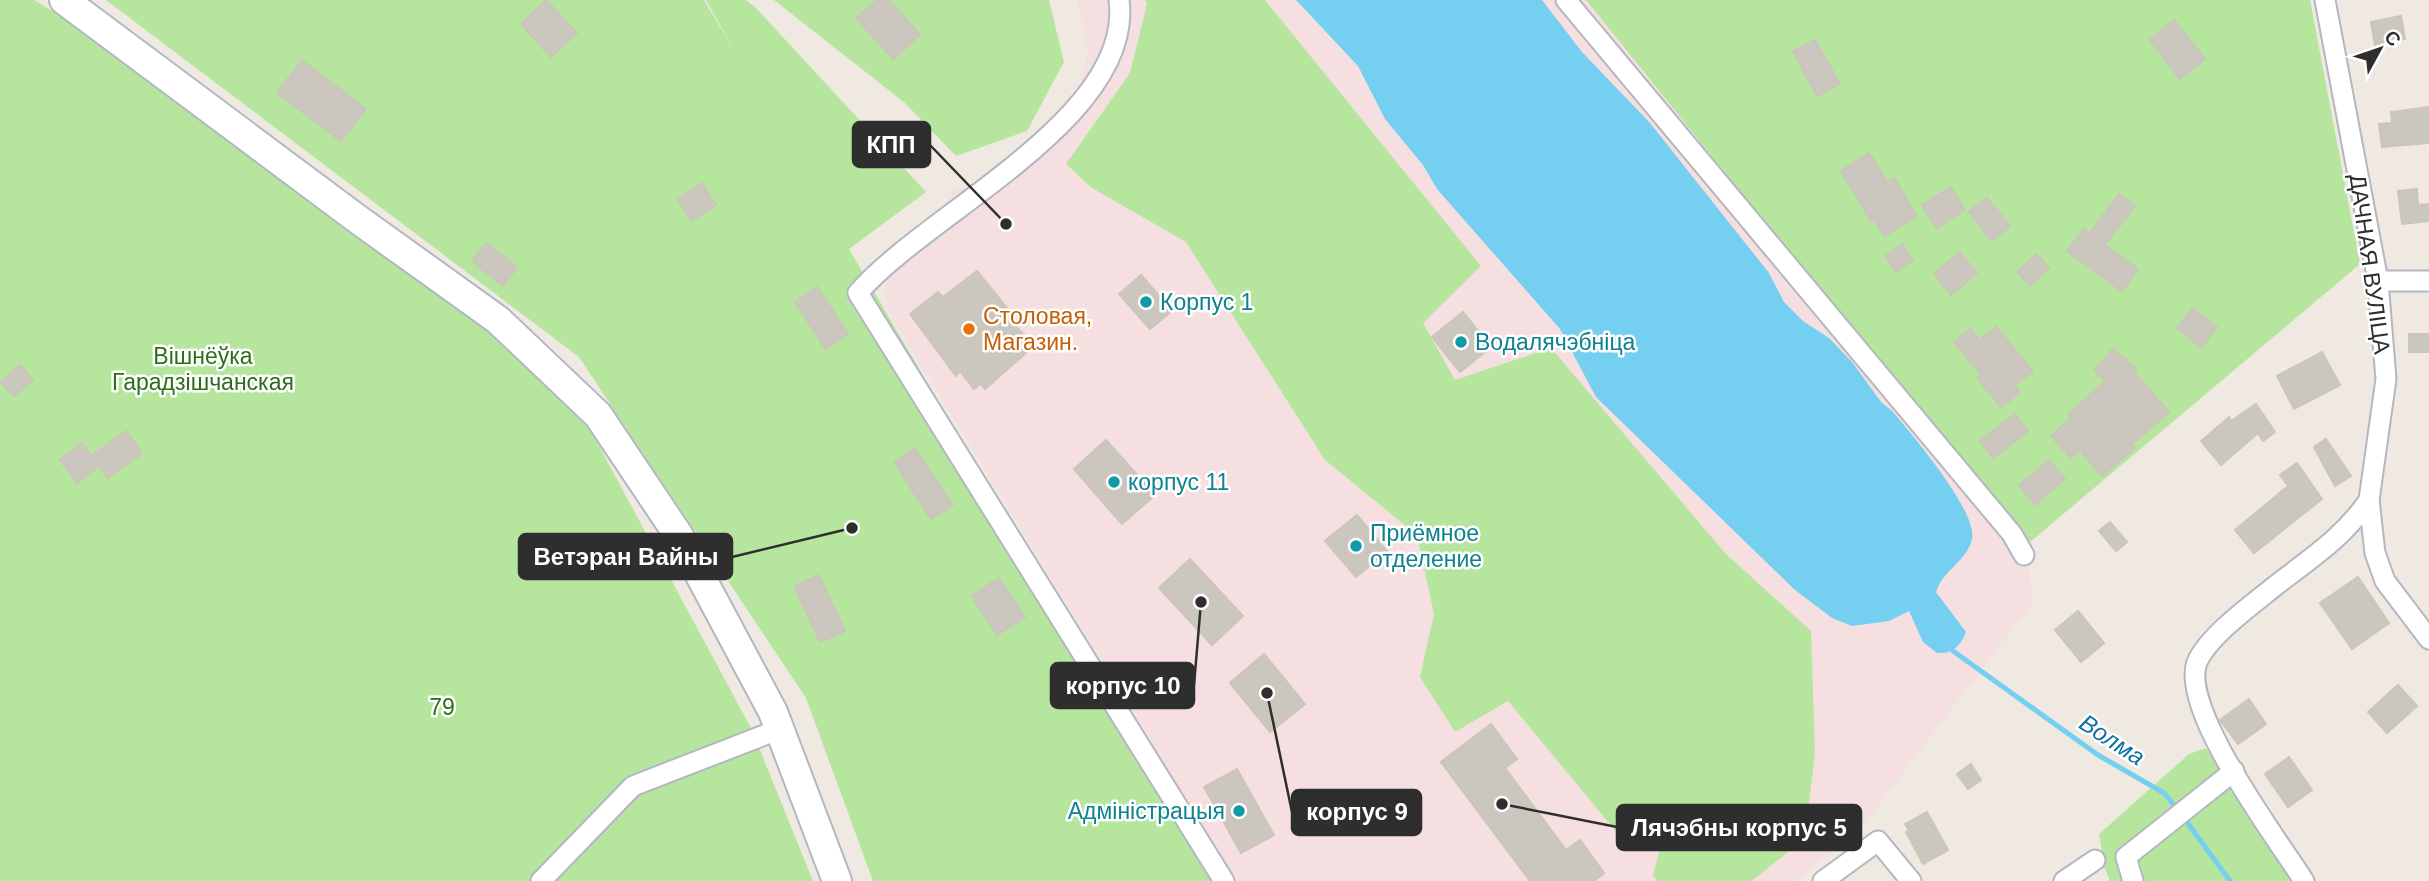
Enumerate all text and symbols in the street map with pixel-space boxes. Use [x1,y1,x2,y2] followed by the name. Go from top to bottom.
[2345,14,2415,84] north arrow
[2380,26,2405,51] text: С
[853,122,930,167] callout: КПП
[866,131,916,158] text: КПП
[2344,172,2396,356] street label: ДАЧНАЯ ВУЛІЦА
[1160,289,1253,315] place label: Корпус 1
[1138,294,1154,310] marker: Корпус 1
[983,303,1092,355] place label: Столовая, Магазин.
[961,321,977,337] marker: Столовая, Магазин.
[1475,329,1636,355] place label: Водалячэбніца
[1453,334,1469,350] marker: Водалячэбніца
[112,343,294,395] park label: Вішнёўка Гарадзішчанская
[1128,469,1229,495] place label: корпус 11
[1106,474,1122,490] marker: корпус 11
[1370,520,1482,572] place label: Приёмное отделение
[519,534,732,579] callout: Ветэран Вайны
[1348,538,1364,554] marker: Приёмное отделение
[534,543,718,570] text: Ветэран Вайны
[1051,663,1194,708] callout: корпус 10
[1066,672,1180,699] text: корпус 10
[429,694,455,720] park label: 79
[2075,709,2150,771] water label: Волма
[1292,790,1421,835] callout: корпус 9
[1068,798,1225,824] place label: Адміністрацыя
[1306,798,1408,825] text: корпус 9
[1231,803,1247,819] marker: Адміністрацыя
[1617,805,1861,850] callout: Лячэбны корпус 5
[1631,814,1847,841] text: Лячэбны корпус 5

